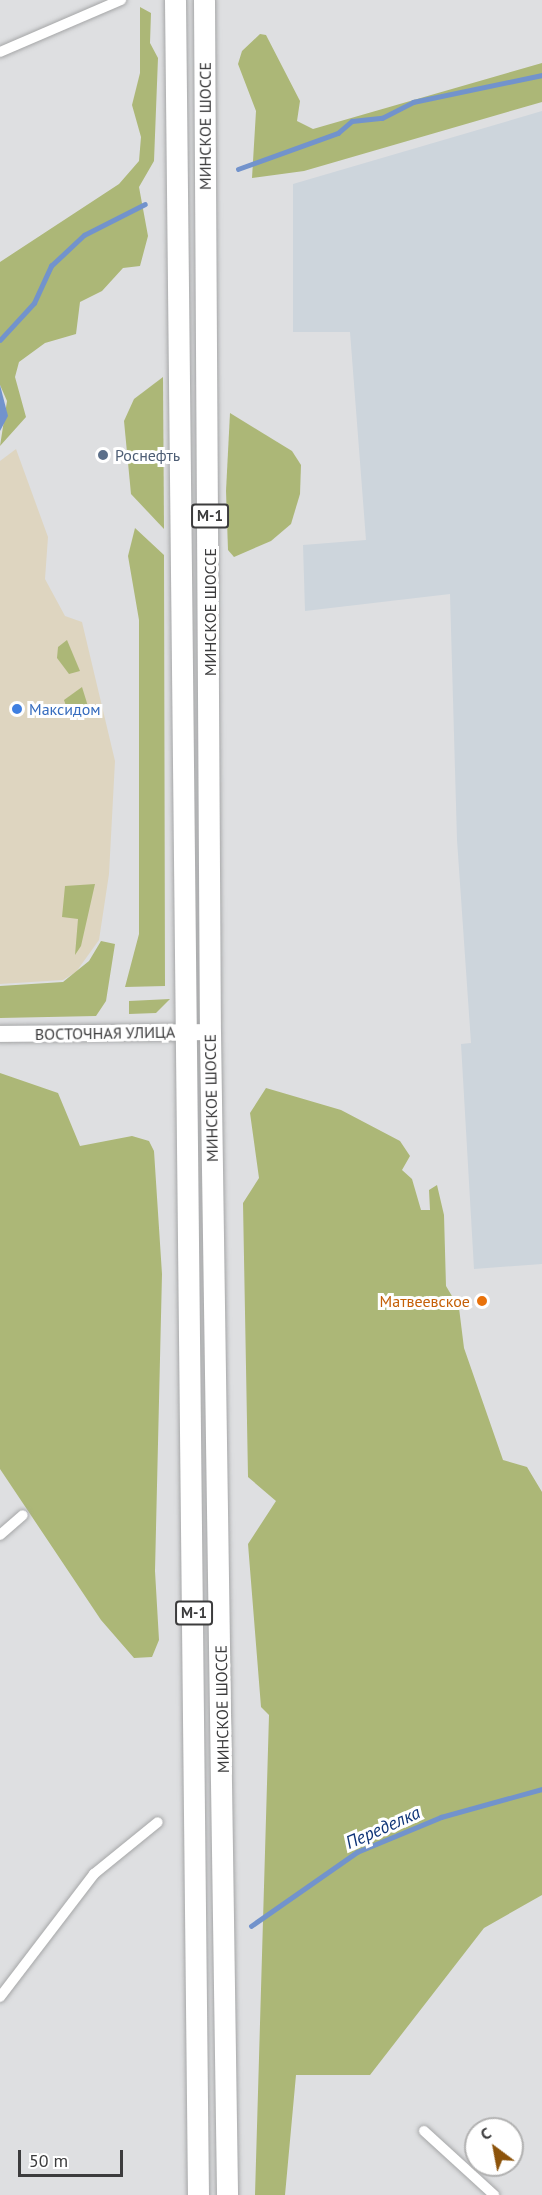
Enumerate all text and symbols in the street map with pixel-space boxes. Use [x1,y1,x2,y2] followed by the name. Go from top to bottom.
[195,62,215,190] street label: МИНСКОЕ ШОССЕ
[115,445,180,465] place label: Роснефть
[96,448,110,462] marker: Роснефть
[190,504,230,528] road number: М-1
[200,548,220,676] street label: МИНСКОЕ ШОССЕ
[29,699,101,719] place label: Максидом
[10,702,24,716] marker: Максидом
[34,1022,176,1044] street label: ВОСТОЧНАЯ УЛИЦА
[200,1034,222,1162] street label: МИНСКОЕ ШОССЕ
[380,1291,470,1311] place label: Матвеевское
[475,1294,489,1308] marker: Матвеевское
[174,1601,214,1625] road number: М-1
[211,1645,233,1773] street label: МИНСКОЕ ШОССЕ
[342,1802,424,1854] water label: Переделка
[464,2117,524,2177] north arrow
[476,2123,495,2144] text: С
[21,2138,126,2176] scale bar
[29,2149,68,2172] text: 50 m

